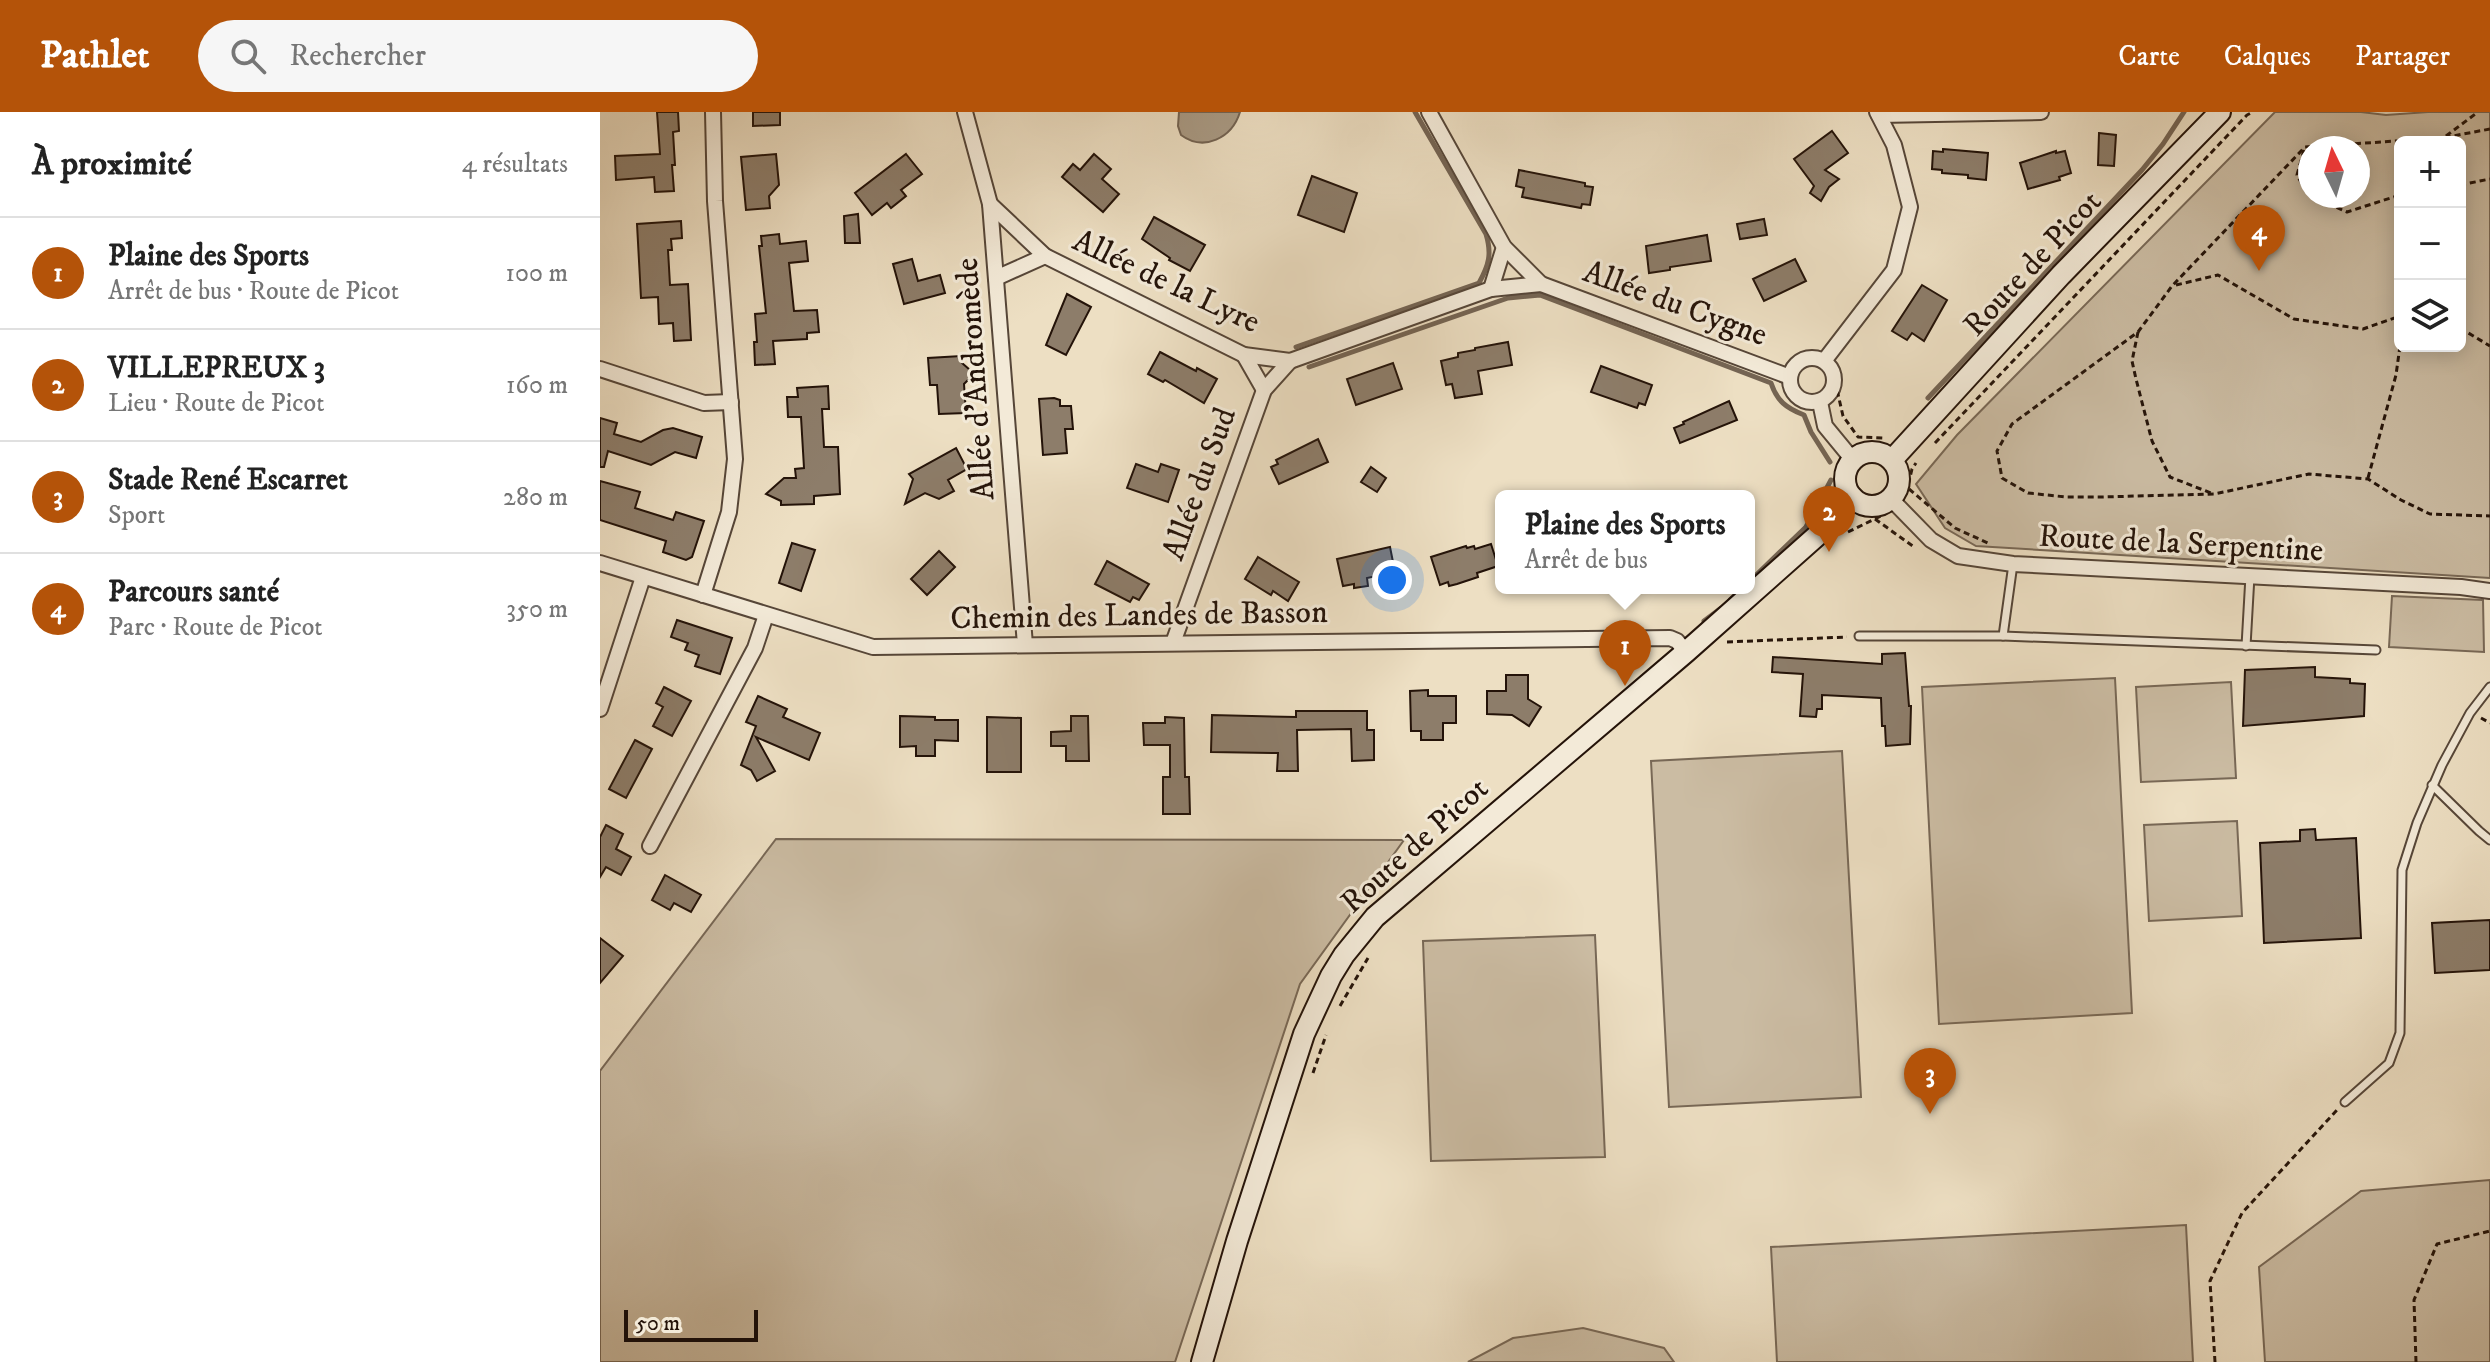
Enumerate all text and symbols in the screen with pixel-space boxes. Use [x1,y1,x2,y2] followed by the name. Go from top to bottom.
[198,20,758,92] search box
[40,32,150,80] text: Pathlet
[226,34,270,78] icon: search
[290,38,426,75] text: Rechercher
[2118,39,2180,74] text: Carte
[2224,39,2311,74] text: Calques
[2355,39,2450,74] text: Partager
[2298,136,2370,208] north arrow
[2394,136,2466,352] map controls
[2394,136,2466,208] button: +
[32,143,192,185] text: À proximité
[462,148,568,181] text: 4 résultats
[1955,183,2111,345] street label: Route de Picot
[2233,205,2285,271] pin: 4
[2394,208,2466,280] button: −
[1066,221,1266,343] street label: Allée de la Lyre
[108,238,309,275] text: Plaine des Sports
[1578,252,1772,356] street label: Allée du Cygne
[53,257,63,290] text: 1
[505,257,568,290] text: 100 m
[948,257,1004,501] street label: Allée d'Andromède
[108,275,399,308] text: Arrêt de bus · Route de Picot
[2394,280,2466,352] button: layers
[108,350,325,387] text: VILLEPREUX 3
[52,369,64,402] text: 2
[506,369,568,402] text: 160 m
[108,387,325,420] text: Lieu · Route de Picot
[1154,402,1246,566] street label: Allée du Sud
[108,462,348,499] text: Stade René Escarret
[53,481,63,514] text: 3
[503,481,568,514] text: 280 m
[1803,486,1855,552] pin: 2
[1495,490,1755,594] popup
[108,499,165,532] text: Sport
[1524,507,1726,544] text: Plaine des Sports
[2038,517,2324,571] street label: Route de la Serpentine
[1524,544,1648,577] text: Arrêt de bus
[1372,560,1412,600] your location
[108,574,279,611] text: Parcours santé
[51,593,65,626] text: 4
[506,593,568,626] text: 350 m
[950,593,1328,639] street label: Chemin des Landes de Basson
[108,611,323,644] text: Parc · Route de Picot
[1599,620,1651,686] pin: 1
[1333,769,1497,923] street label: Route de Picot
[1904,1048,1956,1114] pin: 3
[624,1306,758,1342] scale bar
[636,1310,680,1337] text: 50 m

